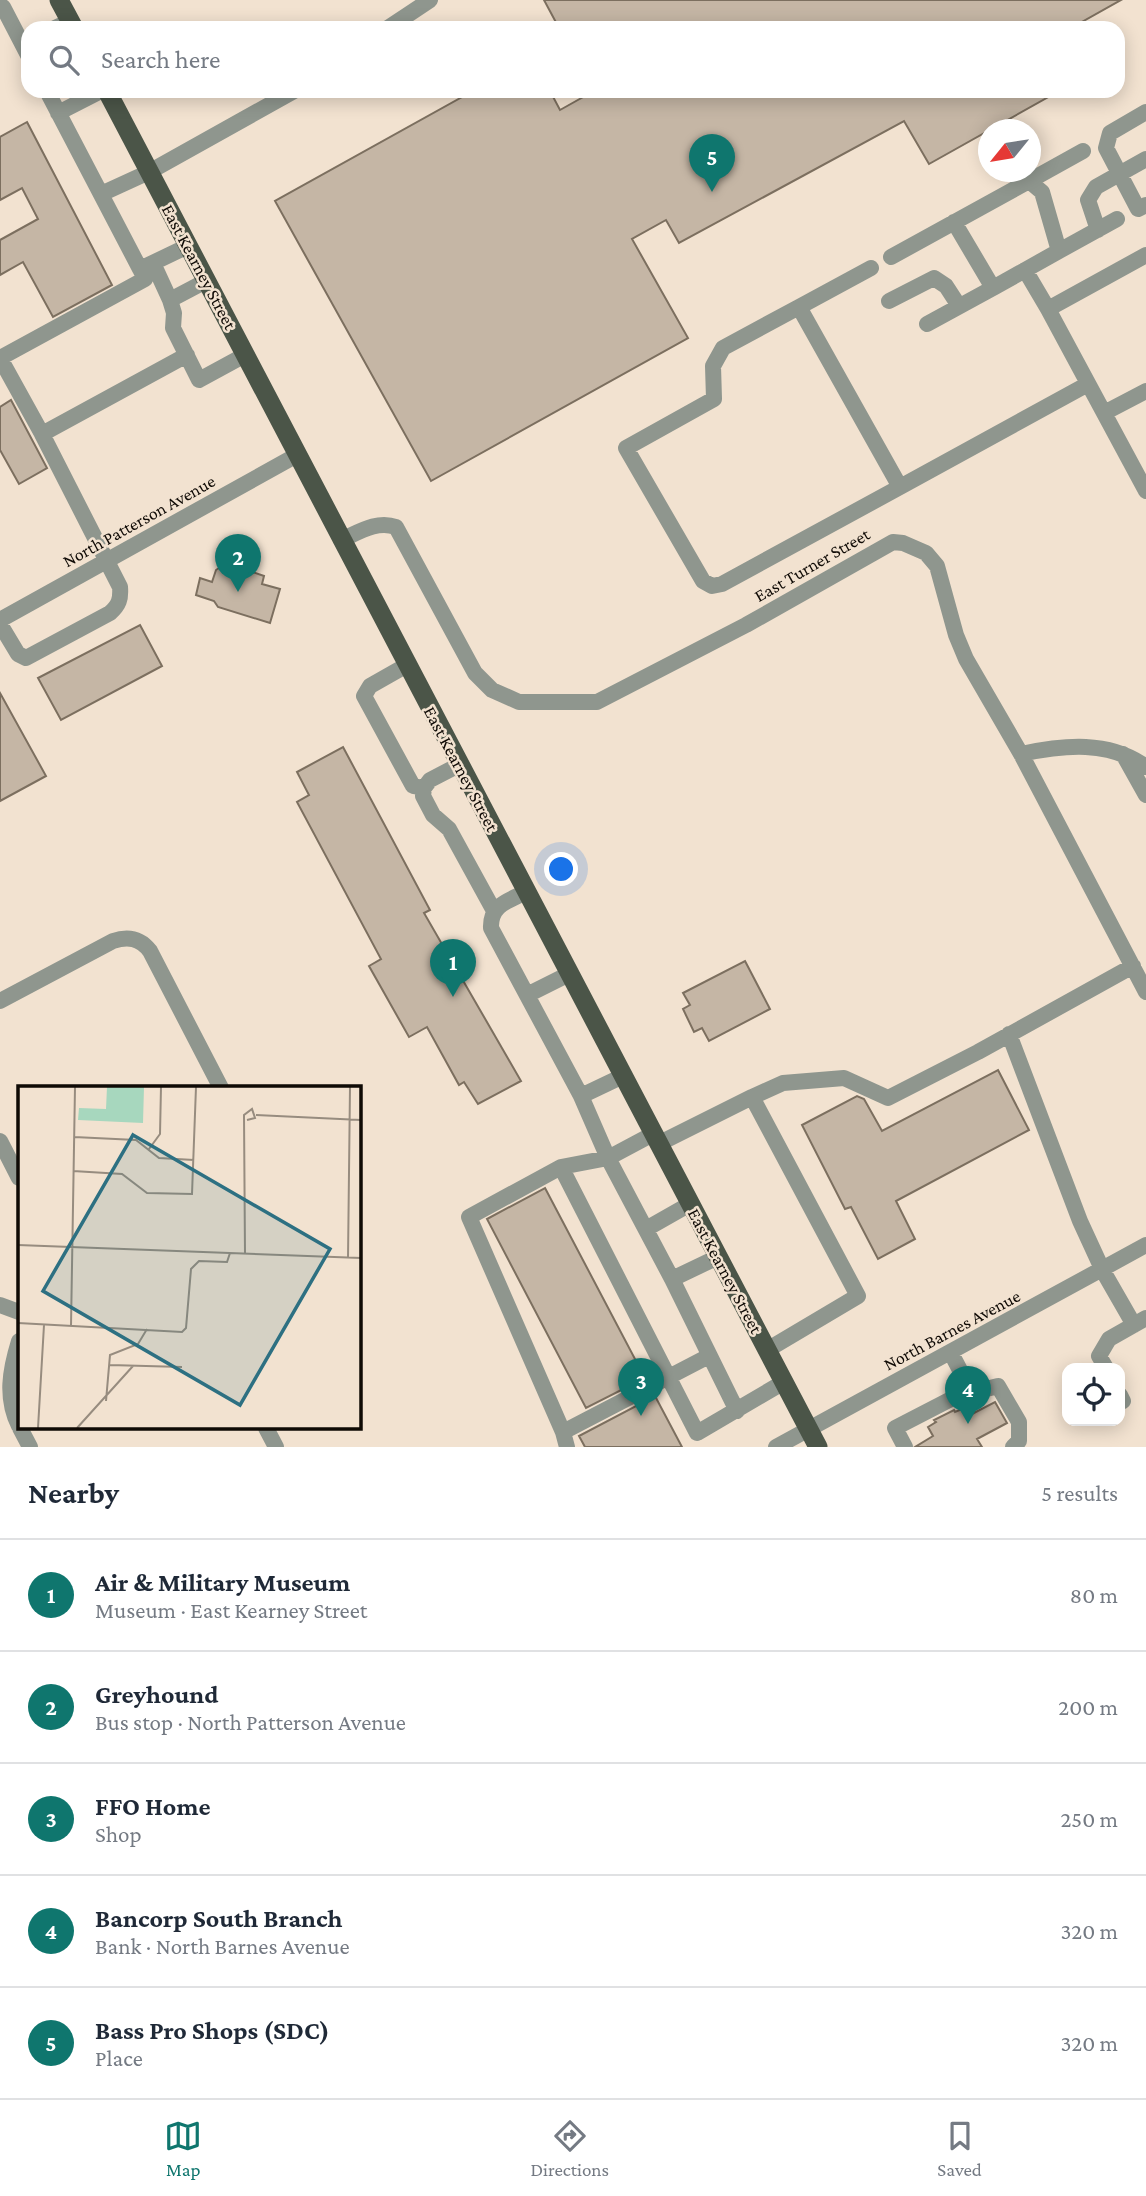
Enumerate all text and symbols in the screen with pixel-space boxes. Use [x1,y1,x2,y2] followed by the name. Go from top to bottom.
[21,21,1125,98] search box
[45,41,83,79] icon: search
[101,45,220,74] text: Search here
[978,119,1041,182] north arrow
[689,134,735,192] pin: 5
[158,201,241,334] street label: East Kearney Street
[59,471,219,571] street label: North Patterson Avenue
[751,523,874,606] street label: East Turner Street
[215,534,261,592] pin: 2
[420,703,503,836] street label: East Kearney Street
[544,852,578,886] your location
[430,939,476,997] pin: 1
[18,1086,360,1430] inset map
[684,1205,767,1338] street label: East Kearney Street
[880,1286,1024,1374] street label: North Barnes Avenue
[618,1358,664,1416] pin: 3
[1062,1363,1125,1426] map controls
[1062,1363,1125,1426] button: locate
[945,1366,991,1424] pin: 4
[28,1476,119,1509] text: Nearby
[1041,1480,1118,1506] text: 5 results
[95,1568,350,1597] text: Air & Military Museum
[47,1582,55,1608] text: 1
[1070,1582,1118,1608] text: 80 m
[95,1597,367,1623] text: Museum · East Kearney Street
[95,1680,218,1709] text: Greyhound
[45,1694,57,1720] text: 2
[1058,1694,1118,1720] text: 200 m
[95,1709,406,1735] text: Bus stop · North Patterson Avenue
[95,1792,211,1821] text: FFO Home
[45,1806,57,1832] text: 3
[1060,1806,1118,1832] text: 250 m
[95,1821,142,1847] text: Shop
[95,1904,343,1933] text: Bancorp South Branch
[45,1918,57,1944] text: 4
[1060,1918,1118,1944] text: 320 m
[95,1933,350,1959] text: Bank · North Barnes Avenue
[95,2016,330,2045] text: Bass Pro Shops (SDC)
[45,2030,57,2056] text: 5
[1060,2030,1118,2056] text: 320 m
[95,2045,143,2071] text: Place
[164,2117,202,2180] tab: Map
[530,2117,609,2180] tab: Directions
[937,2117,982,2180] tab: Saved

